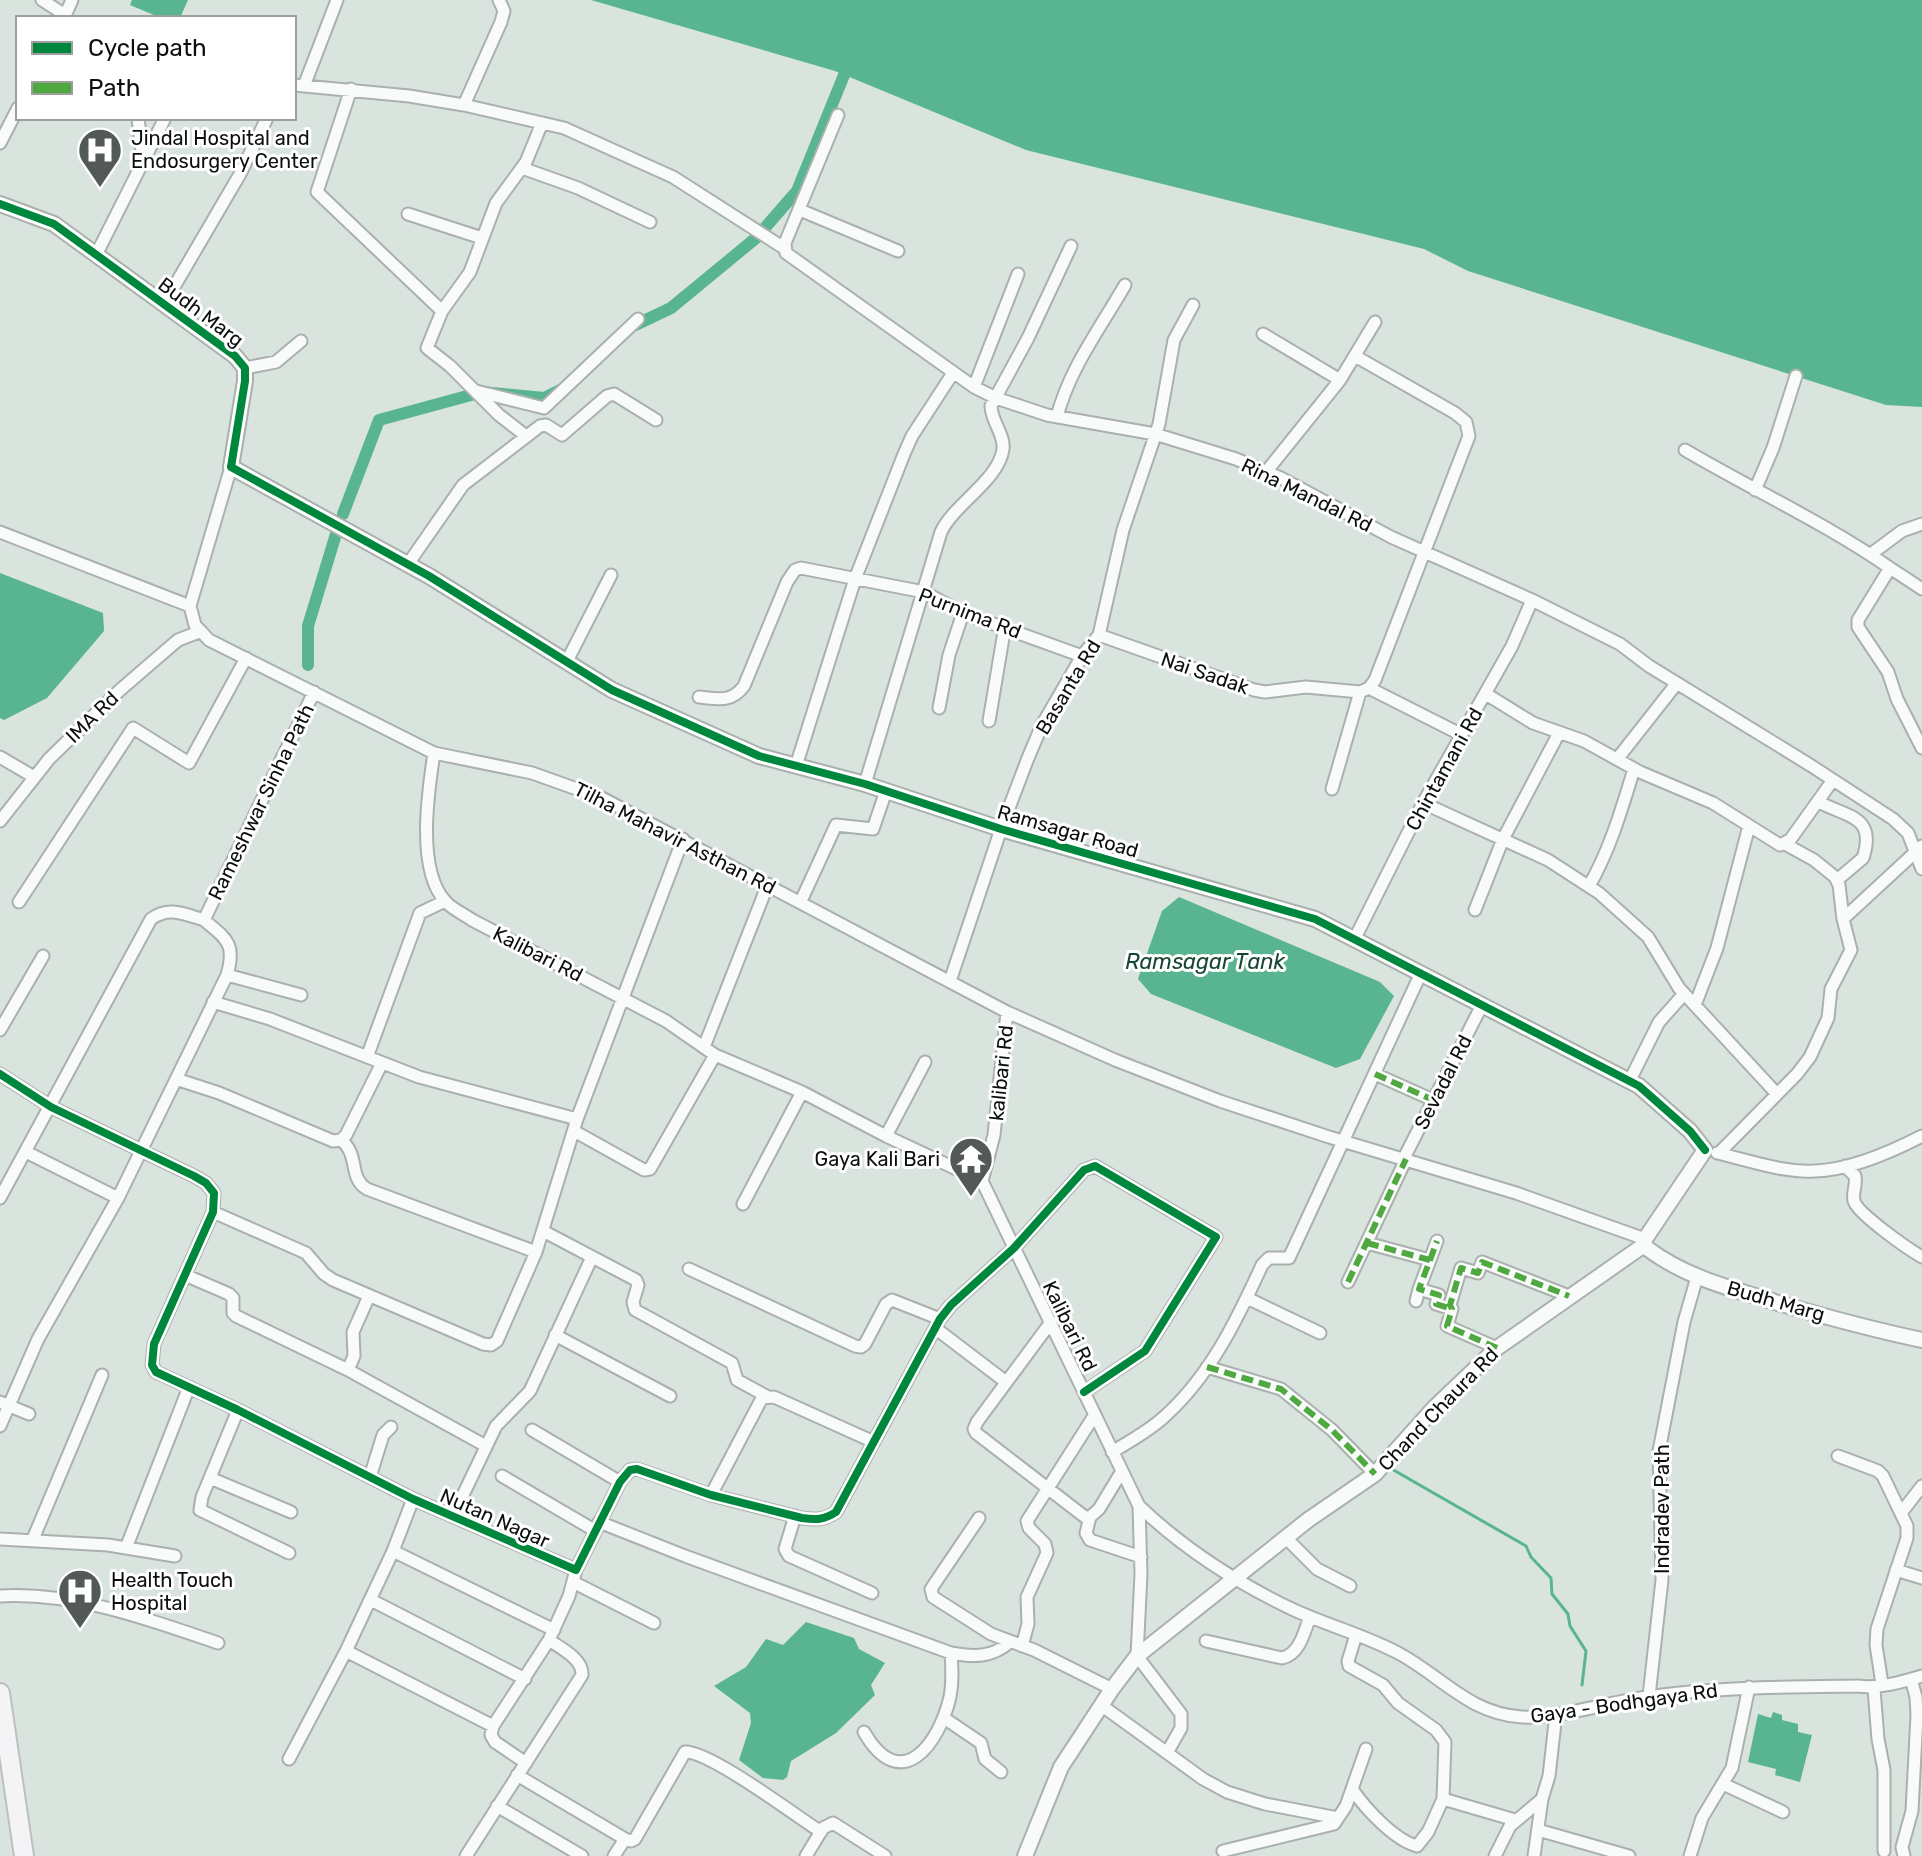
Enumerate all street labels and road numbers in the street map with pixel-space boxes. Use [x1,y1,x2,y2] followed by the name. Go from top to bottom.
[154,272,248,352] street label: Budh Marg
[1238,453,1376,537] street label: Rina Mandal Rd
[915,582,1025,644] street label: Purnima Rd
[1030,635,1106,739] street label: Basanta Rd
[1158,647,1253,699] street label: Nai Sadak
[61,686,123,748] street label: IMA Rd
[203,700,319,904] street label: Rameshwar Sinha Path
[1400,703,1488,835] street label: Chintamani Rd
[570,777,780,899] street label: Tilha Mahavir Asthan Rd
[995,799,1141,863] street label: Ramsagar Road
[489,921,587,987] street label: Kalibari Rd
[984,1024,1018,1122] street label: kalibari Rd
[1409,1031,1477,1133] street label: Sevadal Rd
[1724,1276,1828,1326] street label: Budh Marg
[1038,1277,1102,1375] street label: Kalibari Rd
[1373,1342,1503,1476] street label: Chand Chaura Rd
[1650,1444,1674,1574] street label: Indradev Path
[437,1483,554,1553] street label: Nutan Nagar
[1529,1678,1719,1728] street label: Gaya - Bodhgaya Rd

